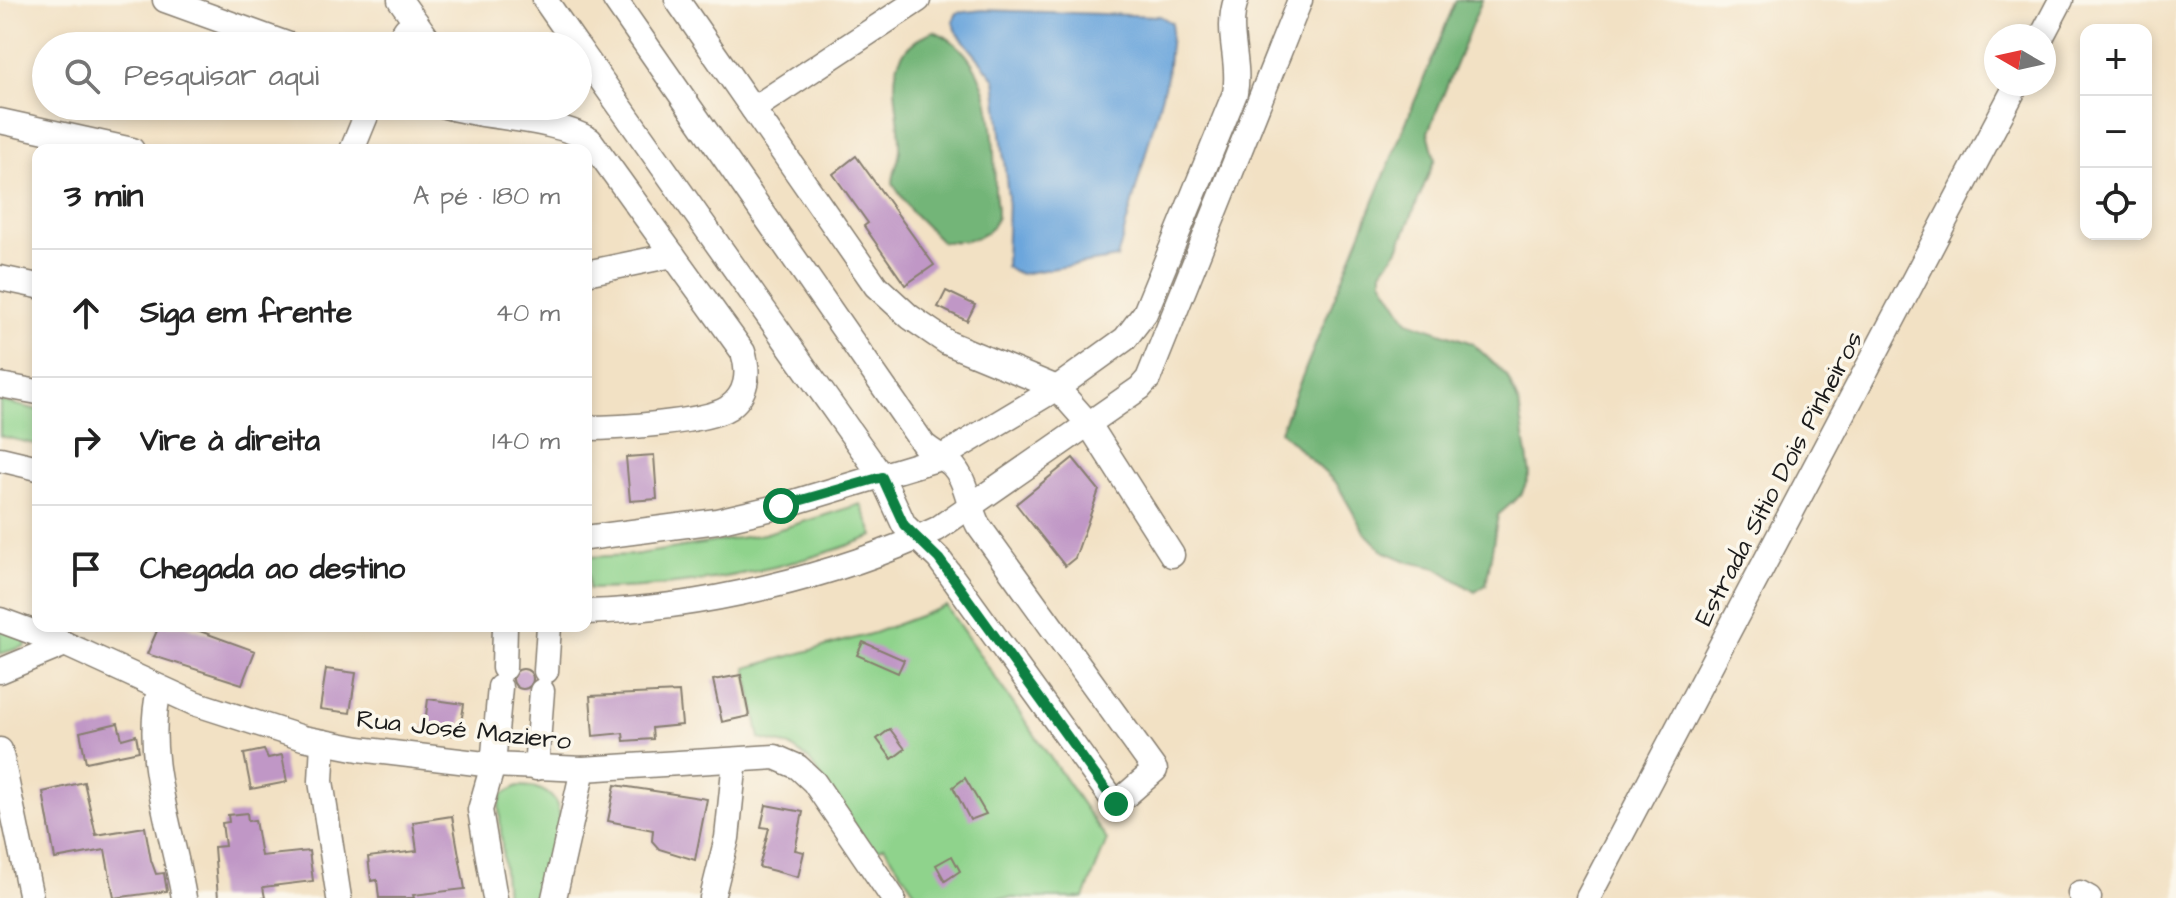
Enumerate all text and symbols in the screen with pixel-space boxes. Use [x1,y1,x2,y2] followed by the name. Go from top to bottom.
[1984,24,2056,96] north arrow
[2080,24,2152,240] map controls
[2080,24,2152,96] button: +
[32,32,592,120] search box
[60,54,104,98] icon: search
[124,55,319,97] text: Pesquisar aqui
[2080,96,2152,168] button: −
[2080,168,2152,240] button: locate
[64,172,144,220] text: 3 min
[413,178,560,214] text: A pé · 180 m
[64,291,108,335] icon: ahead
[140,292,352,334] text: Siga em frente
[495,295,560,331] text: 40 m
[1686,325,1872,632] street label: Estrada Sítio Dois Pinheiros
[64,419,108,463] icon: right
[140,420,320,462] text: Vire à direita
[492,423,560,459] text: 140 m
[763,488,799,524] route start
[64,547,108,591] icon: arrive
[140,548,405,590] text: Chegada ao destino
[355,701,573,759] street label: Rua José Maziero
[1098,786,1134,822] route end

